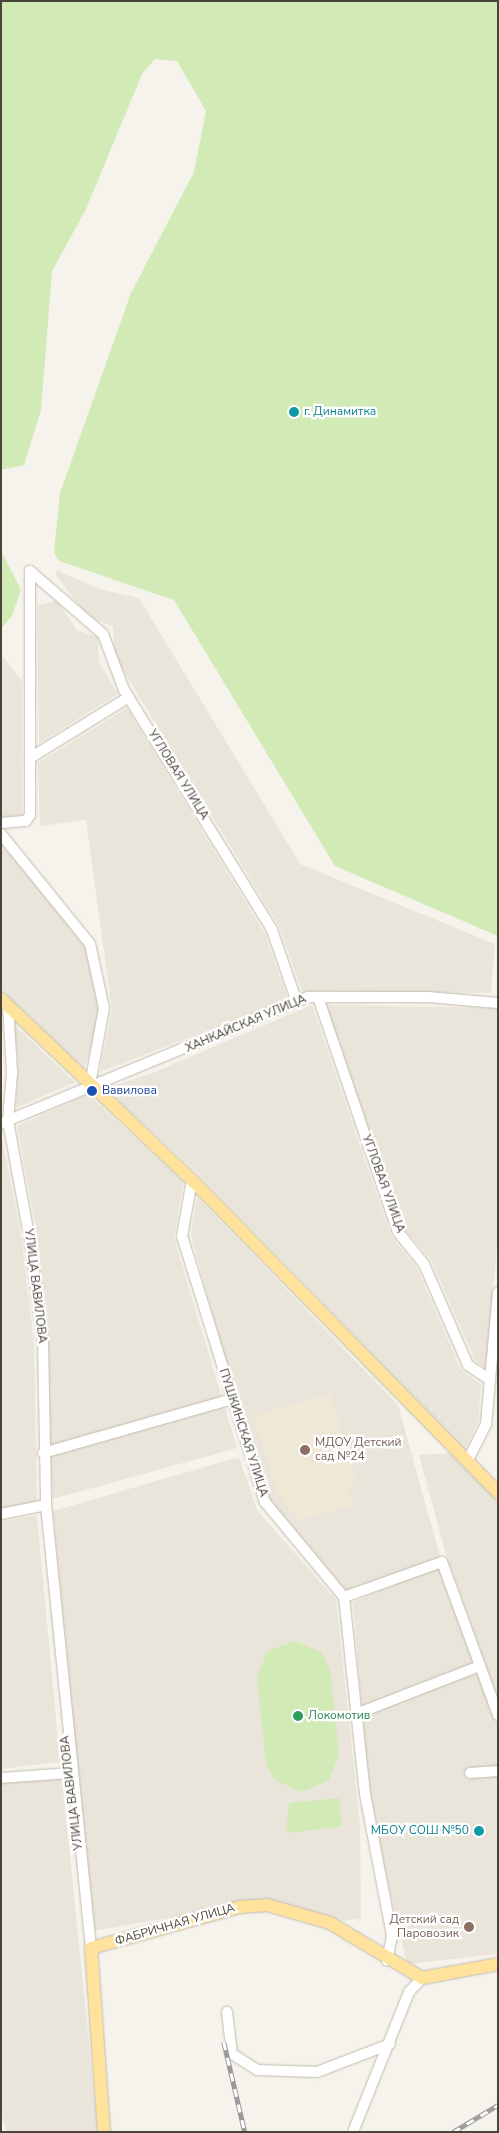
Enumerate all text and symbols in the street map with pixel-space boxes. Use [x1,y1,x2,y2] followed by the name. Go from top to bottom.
[304,405,376,419] place label: г. Динамитка
[288,406,300,418] marker: г. Динамитка
[144,727,212,823] street label: УГЛОВАЯ УЛИЦА
[183,992,309,1056] street label: ХАНКАЙСКАЯ УЛИЦА
[102,1084,157,1098] place label: Вавилова
[86,1085,98,1097] marker: Вавилова
[359,1133,407,1235] street label: УГЛОВАЯ УЛИЦА
[21,1228,49,1344] street label: УЛИЦА ВАВИЛОВА
[215,1367,271,1499] street label: ПУШКИНСКАЯ УЛИЦА
[315,1436,402,1464] place label: МДОУ Детский сад №24
[299,1444,311,1456] marker: МДОУ Детский сад №24
[308,1709,370,1723] place label: Локомотив
[292,1710,304,1722] marker: Локомотив
[58,1735,86,1851] street label: УЛИЦА ВАВИЛОВА
[371,1824,469,1838] place label: МБОУ СОШ №50
[473,1825,485,1837] marker: МБОУ СОШ №50
[113,1901,237,1949] street label: ФАБРИЧНАЯ УЛИЦА
[390,1913,459,1941] place label: Детский сад Паровозик
[463,1921,475,1933] marker: Детский сад Паровозик

